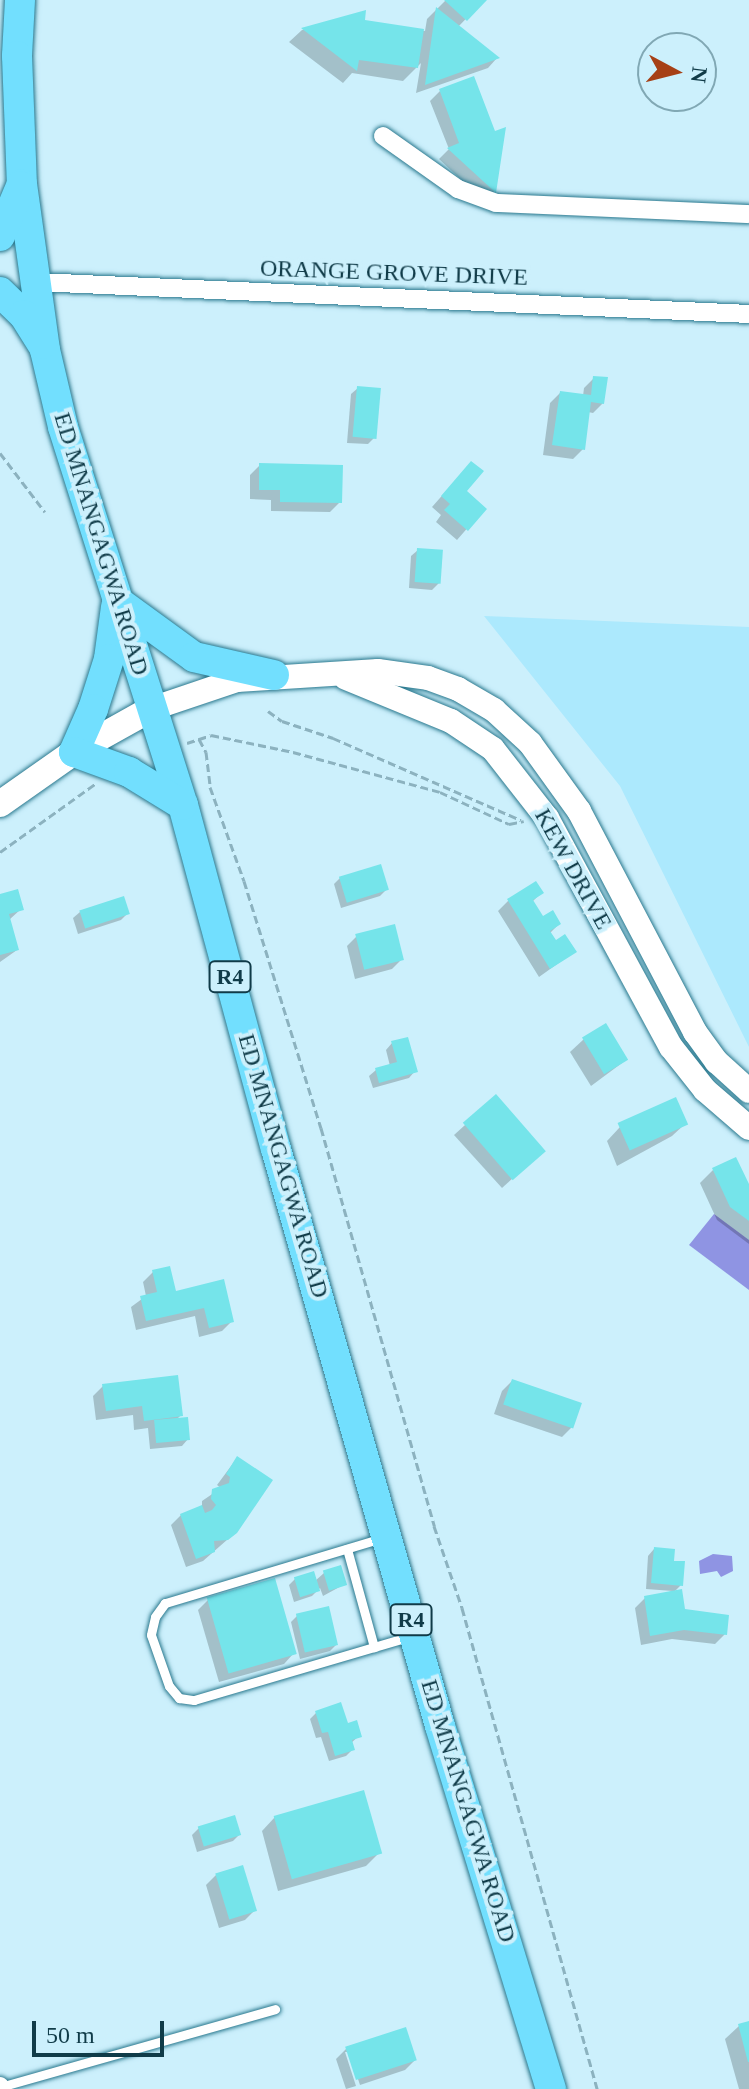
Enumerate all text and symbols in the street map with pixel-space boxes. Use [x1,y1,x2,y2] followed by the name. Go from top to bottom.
[637,32,717,112] north arrow
[686,65,713,84] text: N
[260,254,528,292] street label: ORANGE GROVE DRIVE
[47,408,155,680] street label: ED MNANGAGWA ROAD
[528,803,618,935] street label: KEW DRIVE
[208,959,252,995] road number: R4
[231,1030,335,1302] street label: ED MNANGAGWA ROAD
[389,1602,433,1638] road number: R4
[414,1675,522,1947] street label: ED MNANGAGWA ROAD
[36,2005,168,2055] scale bar
[46,2022,95,2048] text: 50 m

